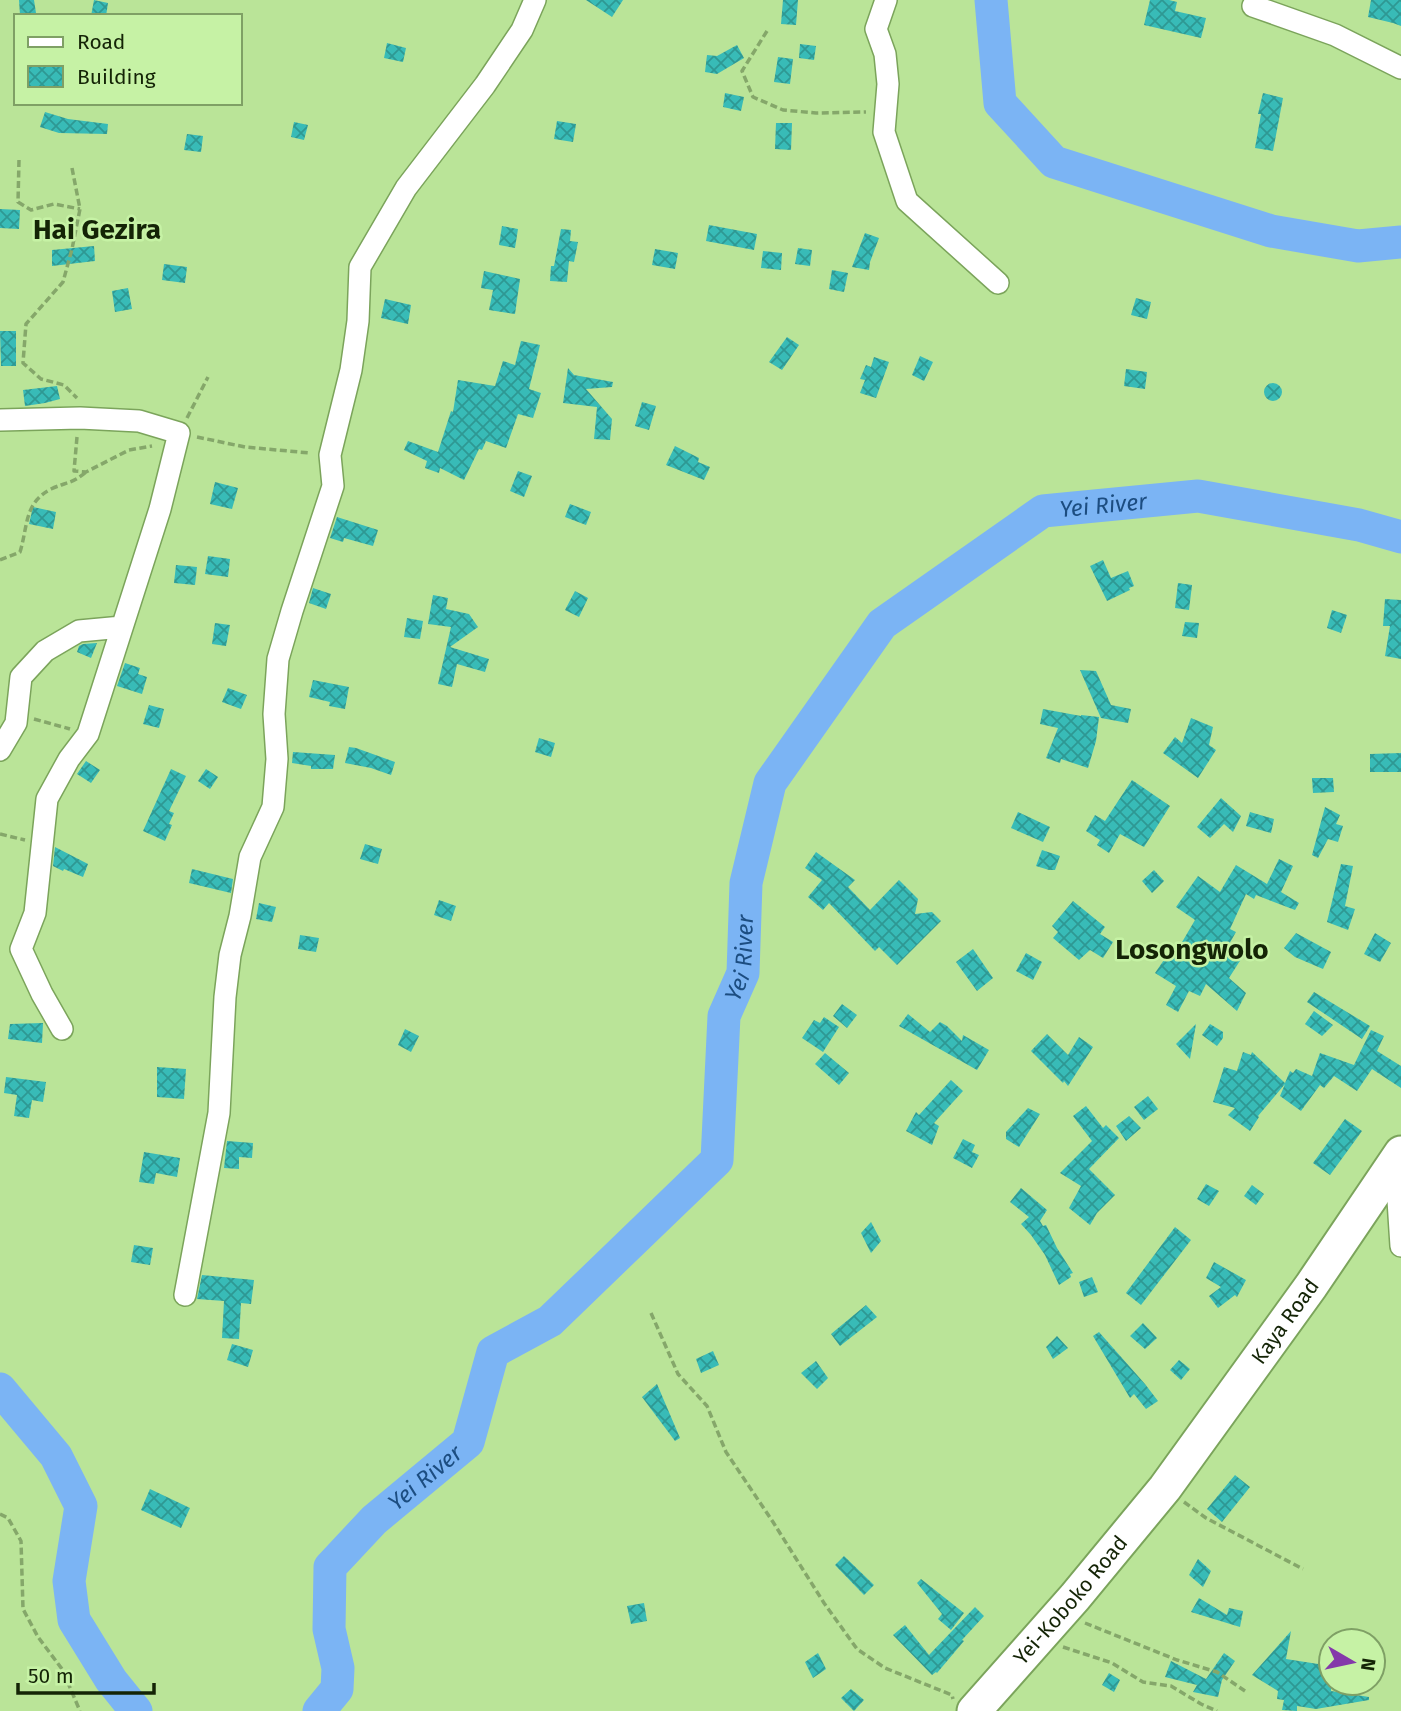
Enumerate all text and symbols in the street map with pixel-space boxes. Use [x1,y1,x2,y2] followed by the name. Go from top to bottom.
[14,14,242,105] legend
[77,29,125,55] text: Road
[77,64,156,90] text: Building
[33,213,161,246] district label: Hai Gezira
[1058,487,1149,523] water label: Yei River
[718,913,759,1005] water label: Yei River
[1115,933,1269,966] district label: Losongwolo
[1246,1274,1325,1369] street label: Kaya Road
[382,1438,468,1516] water label: Yei River
[1008,1530,1133,1670] street label: Yei-Koboko Road
[1317,1627,1387,1697] north arrow
[18,1652,154,1696] scale bar
[1356,1657,1381,1673] text: N
[28,1663,74,1689] text: 50 m

